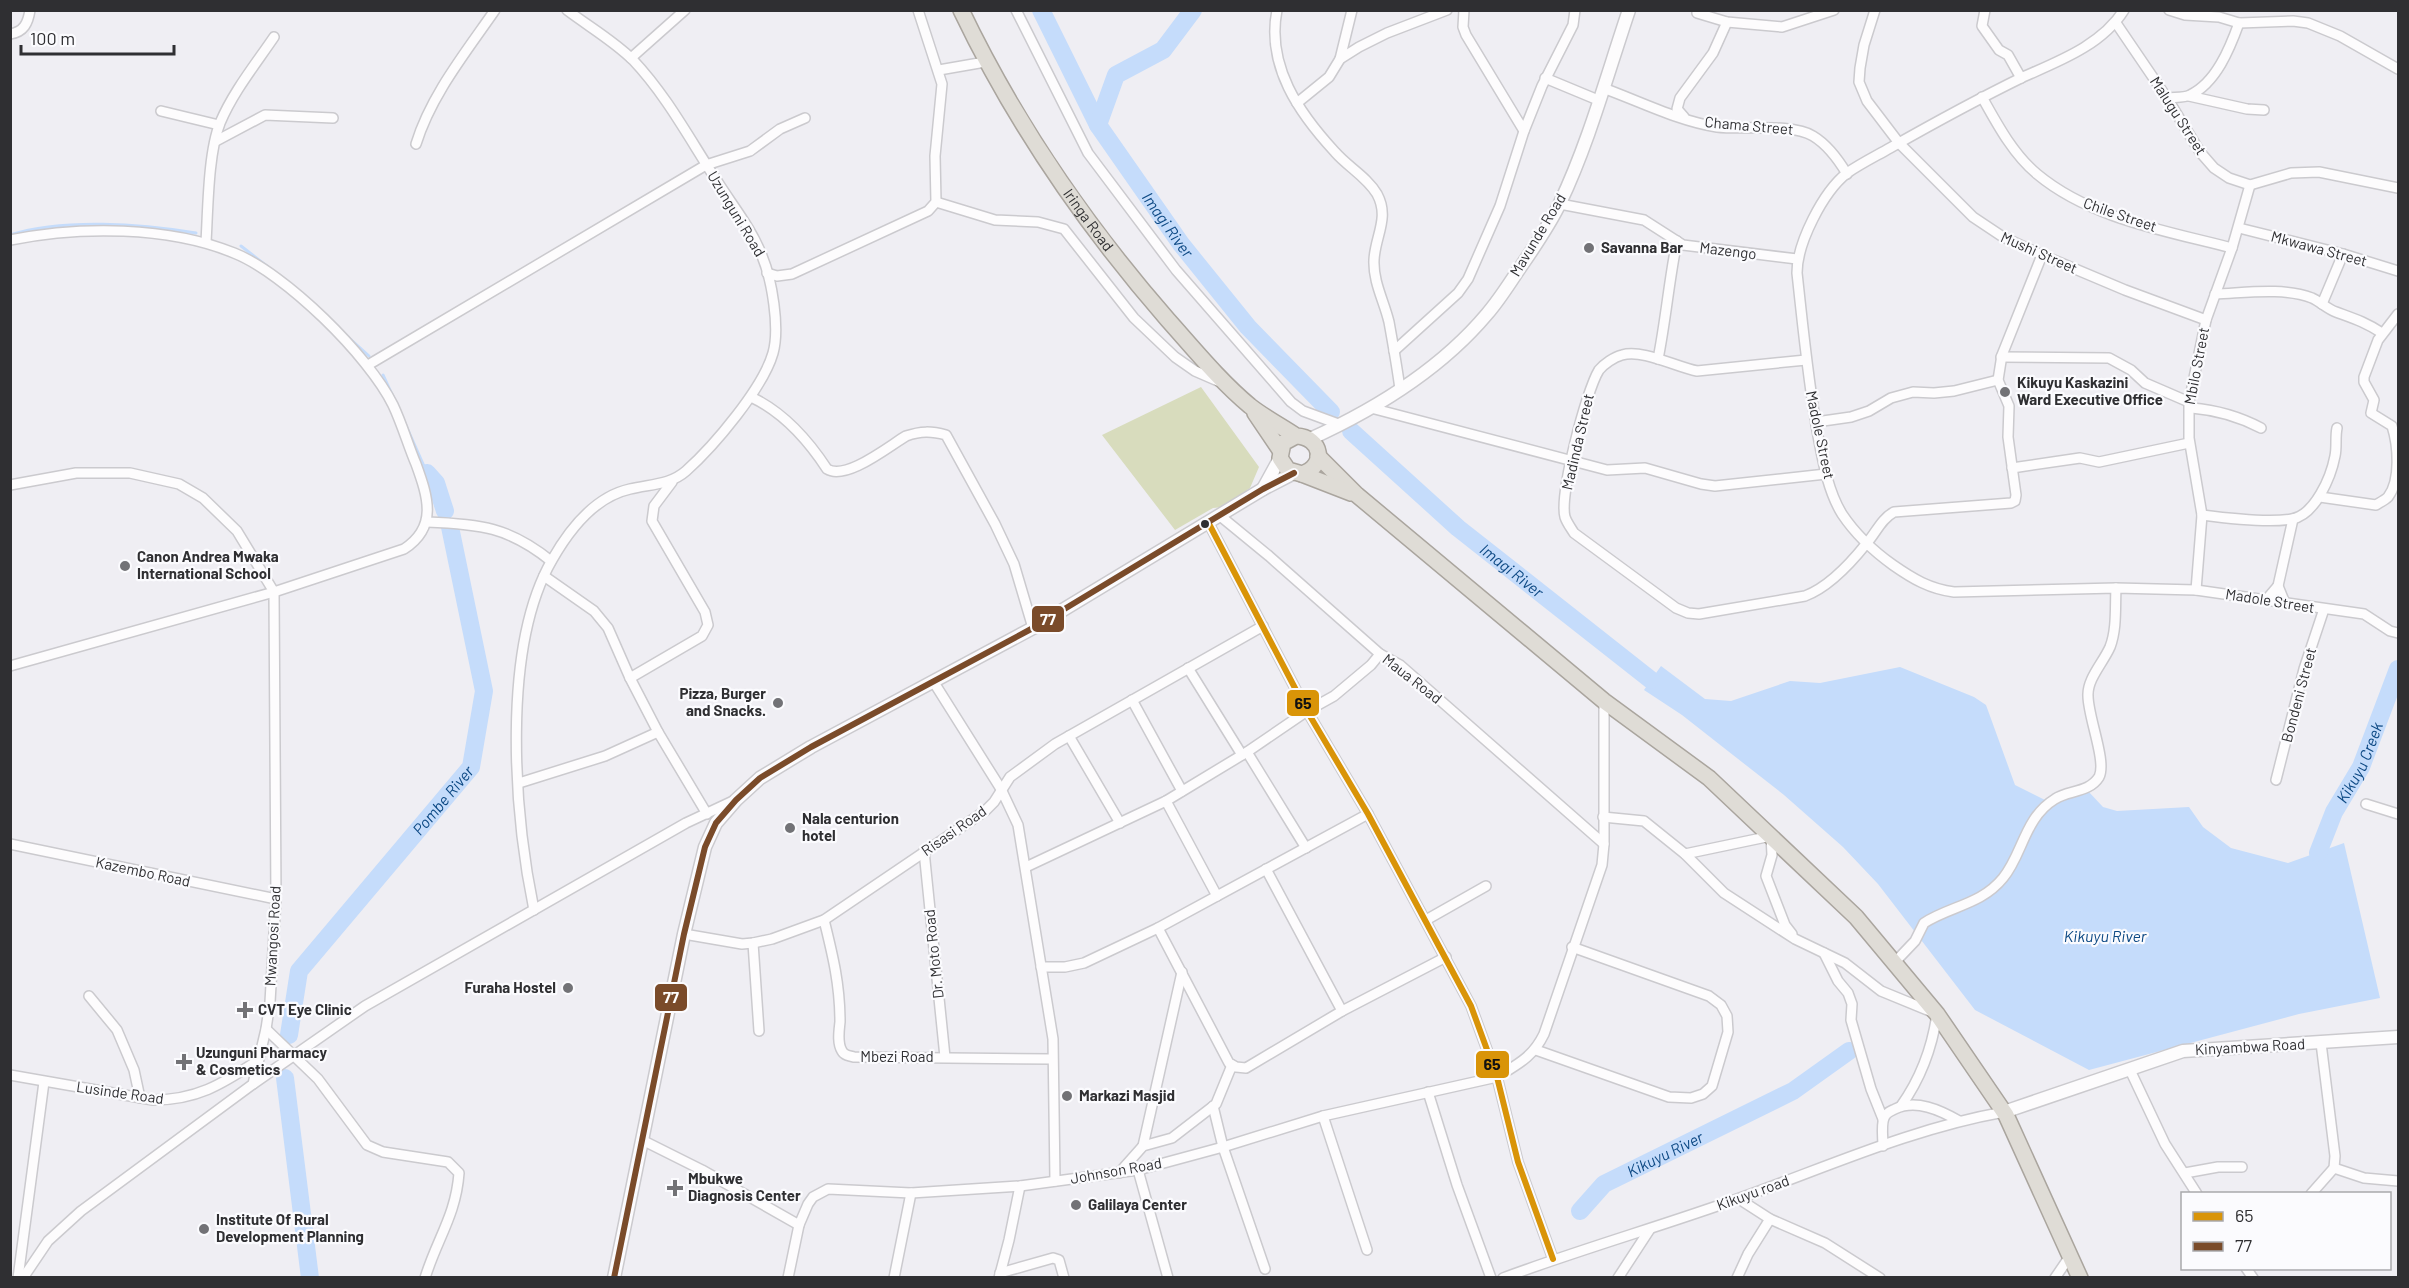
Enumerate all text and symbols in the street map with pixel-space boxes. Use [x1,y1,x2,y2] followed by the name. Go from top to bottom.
[21,18,174,56] scale bar
[30,27,75,49] text: 100 m
[2147,73,2211,158] street label: Malugu Street
[1704,112,1794,138] street label: Chama Street
[704,167,769,260] street label: Uzunguni Road
[1060,185,1118,254] street label: Iringa Road
[1139,188,1199,262] water label: Imagi River
[1505,190,1569,279] street label: Mavunde Road
[2081,193,2159,235] street label: Chile Street
[1998,227,2080,277] street label: Mushi Street
[2269,227,2369,270] street label: Mkwawa Street
[1601,238,1683,256] place label: Savanna Bar
[1699,238,1758,262] street label: Mazengo
[1582,241,1596,255] marker: Savanna Bar
[2180,326,2212,406] street label: Mbilo Street
[2017,373,2163,408] place label: Kikuyu Kaskazini Ward Executive Office
[1998,385,2012,399] marker: Kikuyu Kaskazini Ward Executive Office
[1803,389,1839,481] street label: Madole Street
[1557,392,1597,492] street label: Madinda Street
[1199,518,1211,530] unlabelled marker
[1477,539,1549,602] water label: Imagi River
[137,547,279,582] place label: Canon Andrea Mwaka International School
[118,559,132,573] marker: Canon Andrea Mwaka International School
[2224,584,2316,616] street label: Madole Street
[1031,605,1065,633] line badge: 77
[1040,609,1056,628] text: 77
[2277,645,2319,744] street label: Bondeni Street
[1379,649,1446,707] street label: Maua Road
[679,684,766,719] place label: Pizza, Burger and Snacks.
[1286,689,1320,717] line badge: 65
[1294,693,1312,712] text: 65
[771,696,785,710] marker: Pizza, Burger and Snacks.
[2332,719,2386,806] water label: Kikuyu Creek
[408,761,478,838] water label: Pombe River
[918,801,989,859] street label: Risasi Road
[802,809,899,844] place label: Nala centurion hotel
[783,821,797,835] marker: Nala centurion hotel
[94,852,192,890] street label: Kazembo Road
[260,885,284,987] street label: Mwangosi Road
[919,909,947,1000] street label: Dr. Moto Road
[2064,926,2148,945] water label: Kikuyu River
[465,978,556,996] place label: Furaha Hostel
[561,981,575,995] marker: Furaha Hostel
[654,983,688,1012] line badge: 77
[663,987,679,1006] text: 77
[258,1000,352,1018] place label: CVT Eye Clinic
[236,1001,254,1019] marker: CVT Eye Clinic
[2194,1034,2305,1058] street label: Kinyambwa Road
[196,1043,327,1078] place label: Uzunguni Pharmacy & Cosmetics
[860,1047,934,1065] street label: Mbezi Road
[1475,1050,1510,1079] line badge: 65
[1483,1054,1501,1073] text: 65
[177,1055,191,1069] marker: Uzunguni Pharmacy & Cosmetics
[75,1077,165,1107] street label: Lusinde Road
[1079,1086,1175,1104] place label: Markazi Masjid
[1060,1089,1074,1103] marker: Markazi Masjid
[1623,1126,1707,1180] water label: Kikuyu River
[1069,1153,1163,1187] street label: Johnson Road
[688,1169,801,1204] place label: Mbukwe Diagnosis Center
[1714,1171,1791,1214] street label: Kikuyu road
[666,1179,684,1197] marker: Mbukwe Diagnosis Center
[2181,1192,2391,1270] legend
[1088,1195,1187,1213] place label: Galilaya Center
[1069,1198,1083,1212] marker: Galilaya Center
[2235,1204,2254,1226] text: 65
[216,1210,364,1245] place label: Institute Of Rural Development Planning
[197,1222,211,1236] marker: Institute Of Rural Development Planning
[2235,1234,2253,1256] text: 77

